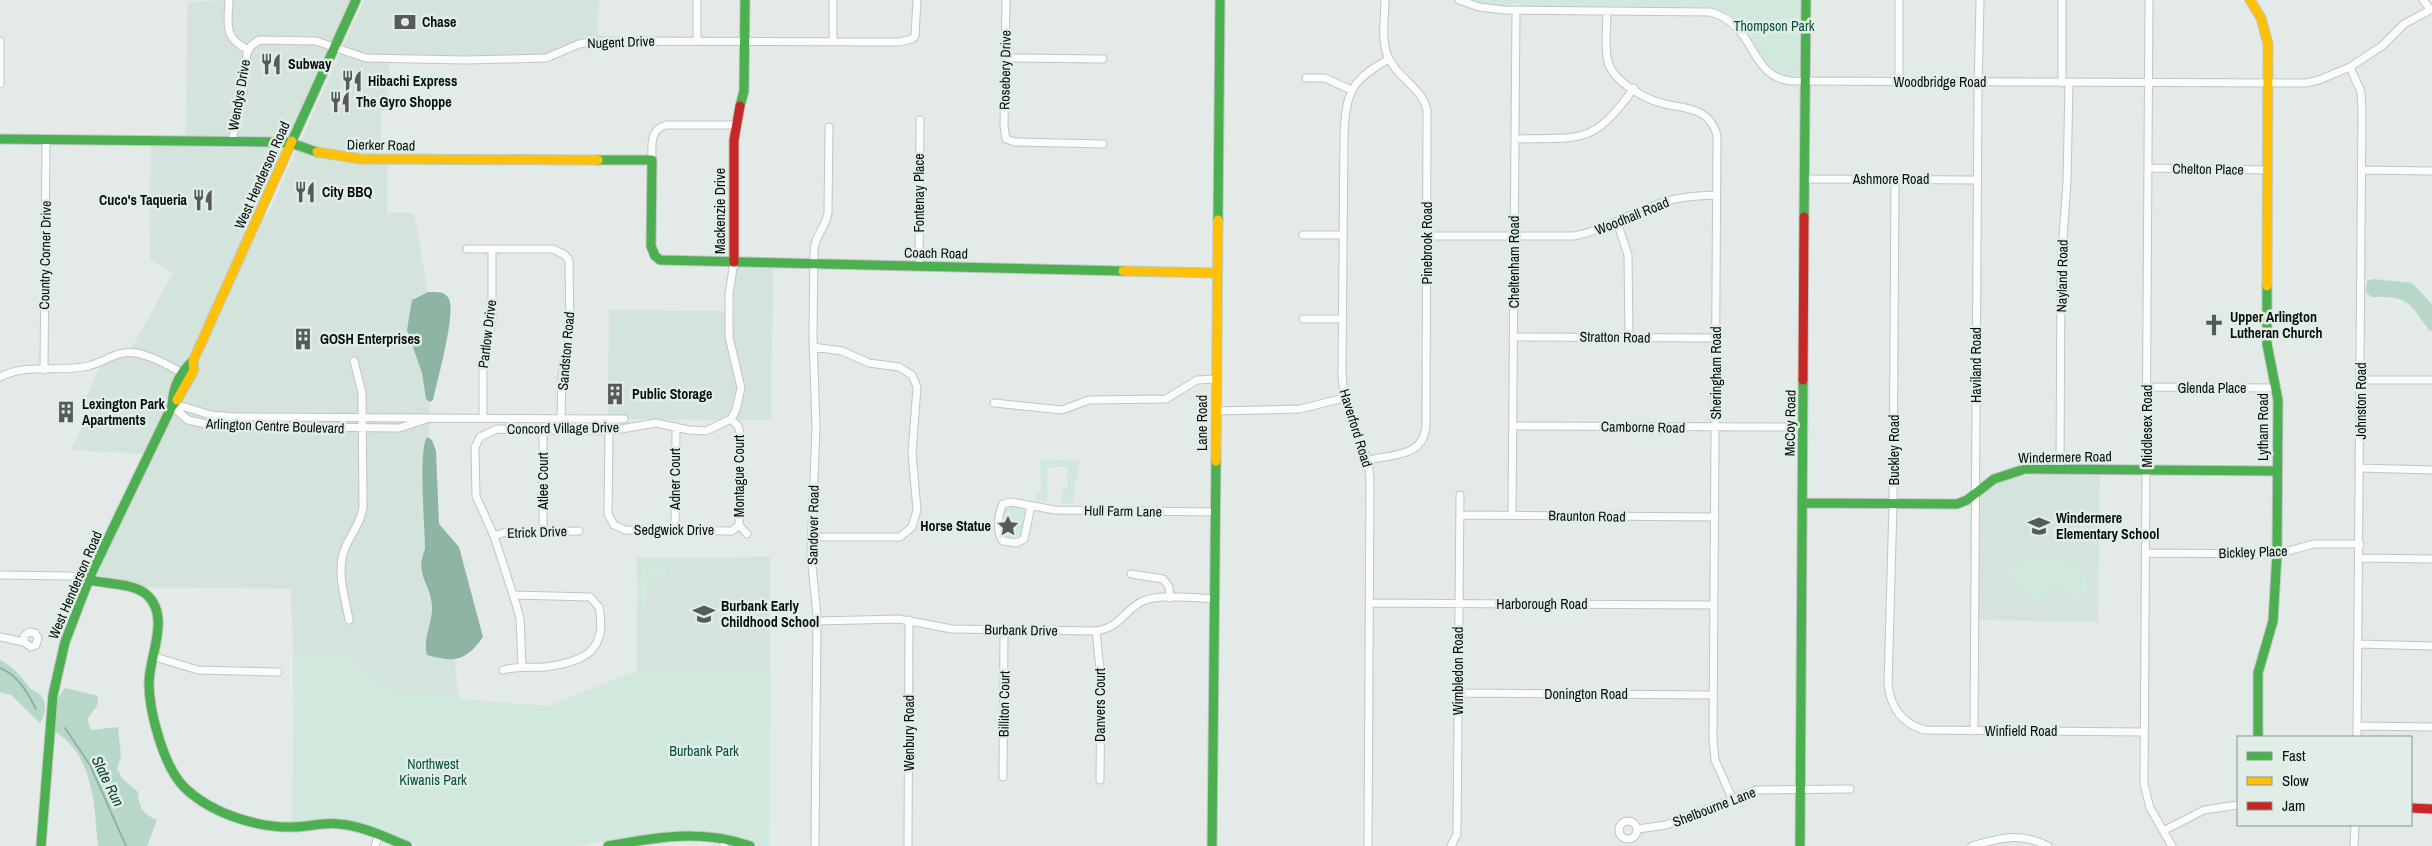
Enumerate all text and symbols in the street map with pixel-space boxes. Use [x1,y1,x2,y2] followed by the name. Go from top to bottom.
[392,9,418,35] bank icon: Chase
[422,13,456,31] place label: Chase
[1733,17,1815,35] park label: Thompson Park
[995,30,1015,110] street label: Rosebery Drive
[587,32,655,52] street label: Nugent Drive
[258,51,284,77] restaurant icon: Subway
[288,55,332,73] place label: Subway
[224,58,254,132] street label: Wendys Drive
[339,68,365,94] restaurant icon: Hibachi Express
[368,72,457,90] place label: Hibachi Express
[1894,73,1986,91] street label: Woodbridge Road
[327,89,353,115] restaurant icon: The Gyro Shoppe
[356,93,452,111] place label: The Gyro Shoppe
[230,118,294,232] street label: West Henderson Road
[347,135,415,155] street label: Dierker Road
[910,153,928,233] street label: Fontenay Place
[2172,159,2244,179] street label: Chelton Place
[711,168,729,254] street label: Mackenzie Drive
[1852,170,1929,188] street label: Ashmore Road
[292,179,318,205] restaurant icon: City BBQ
[322,183,372,201] place label: City BBQ
[190,187,216,213] restaurant icon: Cuco's Taqueria
[99,191,188,209] place label: Cuco's Taqueria
[1592,193,1672,239] street label: Woodhall Road
[35,200,55,310] street label: Country Corner Drive
[1418,202,1436,284] street label: Pinebrook Road
[1505,216,1523,308] street label: Cheltenham Road
[2052,239,2072,313] street label: Nayland Road
[904,243,968,263] street label: Coach Road
[474,299,500,369] street label: Partlow Drive
[2230,308,2322,342] place label: Upper Arlington Lutheran Church
[554,311,578,391] street label: Sandston Road
[2201,312,2227,338] church icon: Upper Arlington Lutheran Church
[290,326,316,352] building icon: GOSH Enterprises
[1707,326,1725,420] street label: Sheringham Road
[1579,327,1651,347] street label: Stratton Road
[1967,327,1985,403] street label: Haviland Road
[320,330,420,348] place label: GOSH Enterprises
[2352,362,2370,440] street label: Johnston Road
[2178,379,2246,397] street label: Glenda Place
[602,381,628,407] building icon: Public Storage
[632,385,712,403] place label: Public Storage
[2138,385,2156,467] street label: Middlesex Road
[1336,387,1376,469] street label: Haverford Road
[1780,390,1800,456] street label: McCoy Road
[2254,393,2272,461] street label: Lytham Road
[82,395,166,429] place label: Lexington Park Apartments
[1193,395,1211,451] street label: Lane Road
[53,399,79,425] building icon: Lexington Park Apartments
[204,415,345,437] street label: Arlington Centre Boulevard
[1885,415,1903,485] street label: Buckley Road
[1601,417,1685,437] street label: Camborne Road
[507,418,619,438] street label: Concord Village Drive
[730,435,748,517] street label: Montague Court
[2018,447,2112,467] street label: Windermere Road
[666,448,684,511] street label: Adner Court
[534,452,552,511] street label: Atlee Court
[803,485,823,565] street label: Sandover Road
[1084,501,1162,521] street label: Hull Farm Lane
[1548,506,1626,526] street label: Braunton Road
[2056,509,2159,543] place label: Windermere Elementary School
[995,513,1021,539] place icon: Horse Statue
[2026,513,2052,539] school or university icon: Windermere Elementary School
[920,517,991,535] place label: Horse Statue
[634,521,714,539] street label: Sedgwick Drive
[507,522,567,542] street label: Etrick Drive
[44,528,106,642] street label: West Henderson Road
[2218,542,2288,562] street label: Bickley Place
[1496,595,1588,613] street label: Harborough Road
[721,597,819,631] place label: Burbank Early Childhood School
[691,601,717,627] school or university icon: Burbank Early Childhood School
[984,620,1058,640] street label: Burbank Drive
[1449,627,1467,715] street label: Wimbledon Road
[1091,668,1109,742] street label: Danvers Court
[994,671,1014,737] street label: Billiton Court
[1544,685,1628,703] street label: Donington Road
[900,695,918,771] street label: Wenbury Road
[1985,722,2057,740] street label: Winfield Road
[2237,736,2412,826] legend
[669,742,739,760] park label: Burbank Park
[2282,745,2306,766] text: Fast
[87,752,129,810] water label: Slate Run
[399,755,467,789] park label: Northwest Kiwanis Park
[2282,770,2309,791] text: Slow
[1670,783,1758,831] street label: Shelbourne Lane
[2282,795,2305,816] text: Jam

